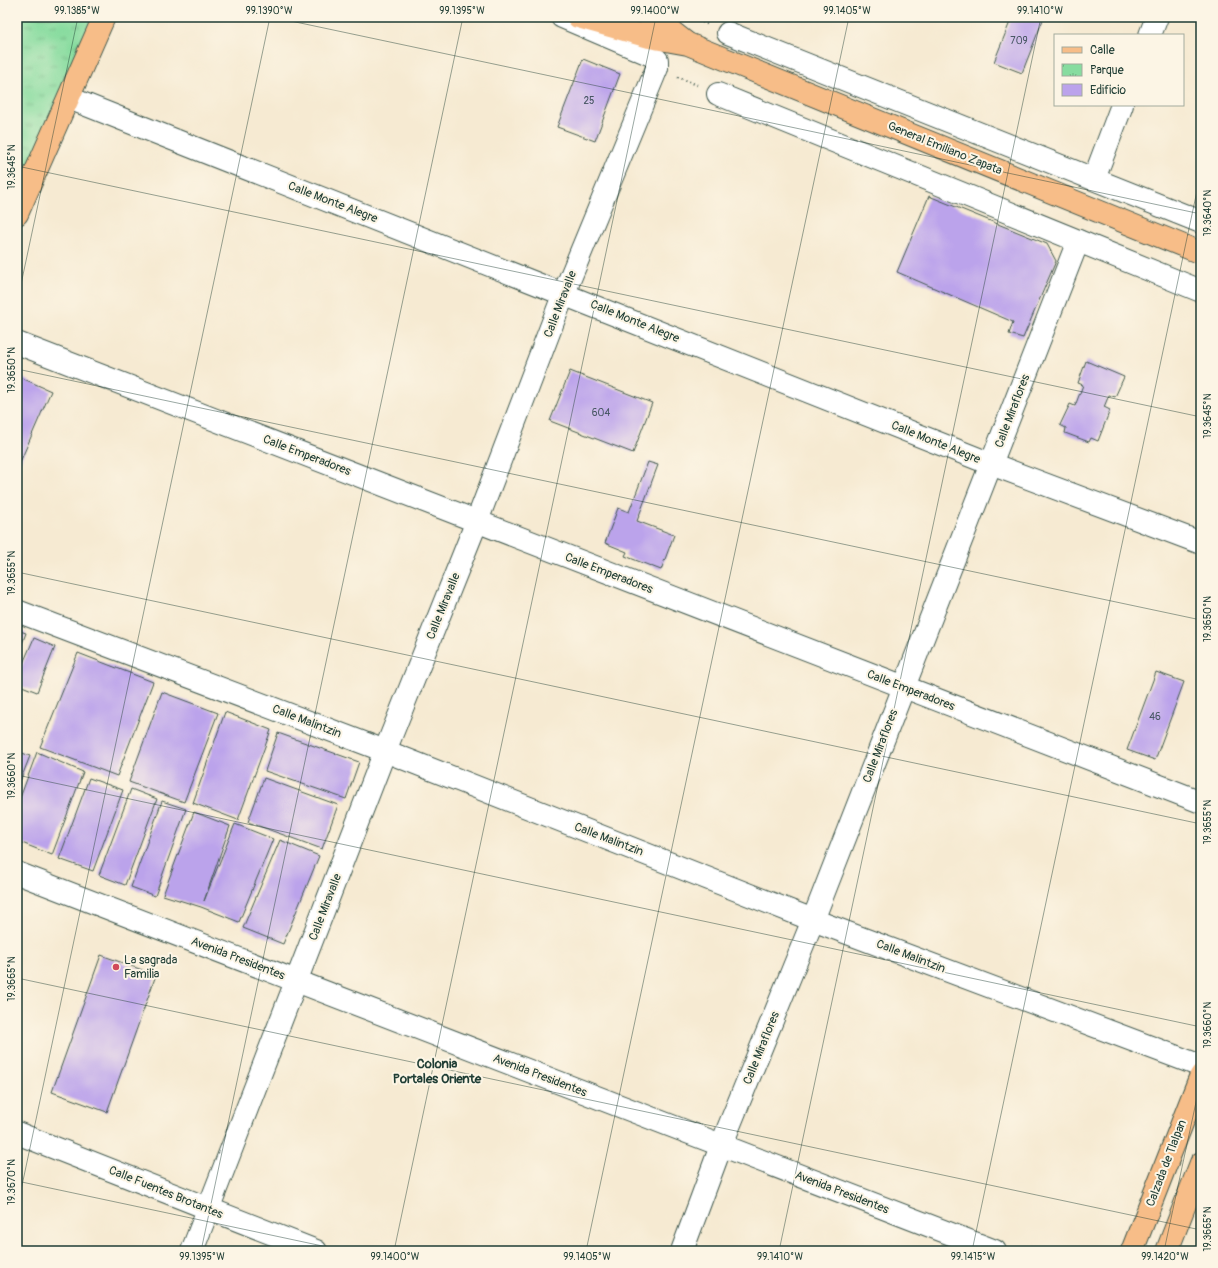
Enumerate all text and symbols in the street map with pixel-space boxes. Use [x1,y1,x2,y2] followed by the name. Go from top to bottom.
[54,5,100,17] text: 99.1385°W
[246,5,293,17] text: 99.1390°W
[439,5,485,17] text: 99.1395°W
[631,5,680,17] text: 99.1400°W
[823,5,871,17] text: 99.1405°W
[1017,5,1063,17] text: 99.1410°W
[1054,34,1184,106] legend
[1010,35,1028,47] house number: 709
[1090,43,1115,58] text: Calle
[1090,63,1124,78] text: Parque
[1090,83,1126,98] text: Edificio
[583,95,595,107] house number: 25
[885,119,1005,178] street label: General Emiliano Zapata
[6,144,18,190] text: 19.3645°N
[286,178,380,226] street label: Calle Monte Alegre
[1202,190,1214,236] text: 19.3640°N
[541,269,580,340] street label: Calle Miravalle
[588,297,682,346] street label: Calle Monte Alegre
[6,347,18,393] text: 19.3650°N
[992,372,1034,450] street label: Calle Miraflores
[1202,393,1214,439] text: 19.3645°N
[592,407,610,419] house number: 604
[889,418,983,467] street label: Calle Monte Alegre
[261,432,353,479] street label: Calle Emperadores
[6,550,18,595] text: 19.3655°N
[563,550,655,597] street label: Calle Emperadores
[423,571,464,642] street label: Calle Miravalle
[1202,596,1214,642] text: 19.3650°N
[865,667,957,714] street label: Calle Emperadores
[270,701,344,742] street label: Calle Malintzin
[860,707,902,785] street label: Calle Miraflores
[1149,711,1161,723] house number: 46
[6,753,18,799] text: 19.3660°N
[1202,799,1214,844] text: 19.3655°N
[572,819,646,860] street label: Calle Malintzin
[306,872,345,943] street label: Calle Miravalle
[189,934,288,984] street label: Avenida Presidentes
[874,936,948,977] street label: Calle Malintzin
[124,953,178,982] place label: La sagrada Familia
[6,956,18,1002] text: 19.3665°N
[111,962,121,972] marker: La sagrada Familia
[1202,1002,1214,1048] text: 19.3660°N
[740,1009,783,1087] street label: Calle Miraflores
[491,1051,590,1101] street label: Avenida Presidentes
[393,1056,482,1087] district label: Colonia Portales Oriente
[1143,1117,1190,1209] street label: Calzada de Tlalpan
[6,1159,18,1205] text: 19.3670°N
[107,1163,226,1222] street label: Calle Fuentes Brotantes
[793,1168,892,1218] street label: Avenida Presidentes
[1202,1206,1214,1252] text: 19.3665°N
[179,1251,225,1263] text: 99.1395°W
[371,1251,420,1263] text: 99.1400°W
[563,1251,611,1263] text: 99.1405°W
[757,1251,803,1263] text: 99.1410°W
[951,1251,996,1263] text: 99.1415°W
[1141,1251,1189,1263] text: 99.1420°W

